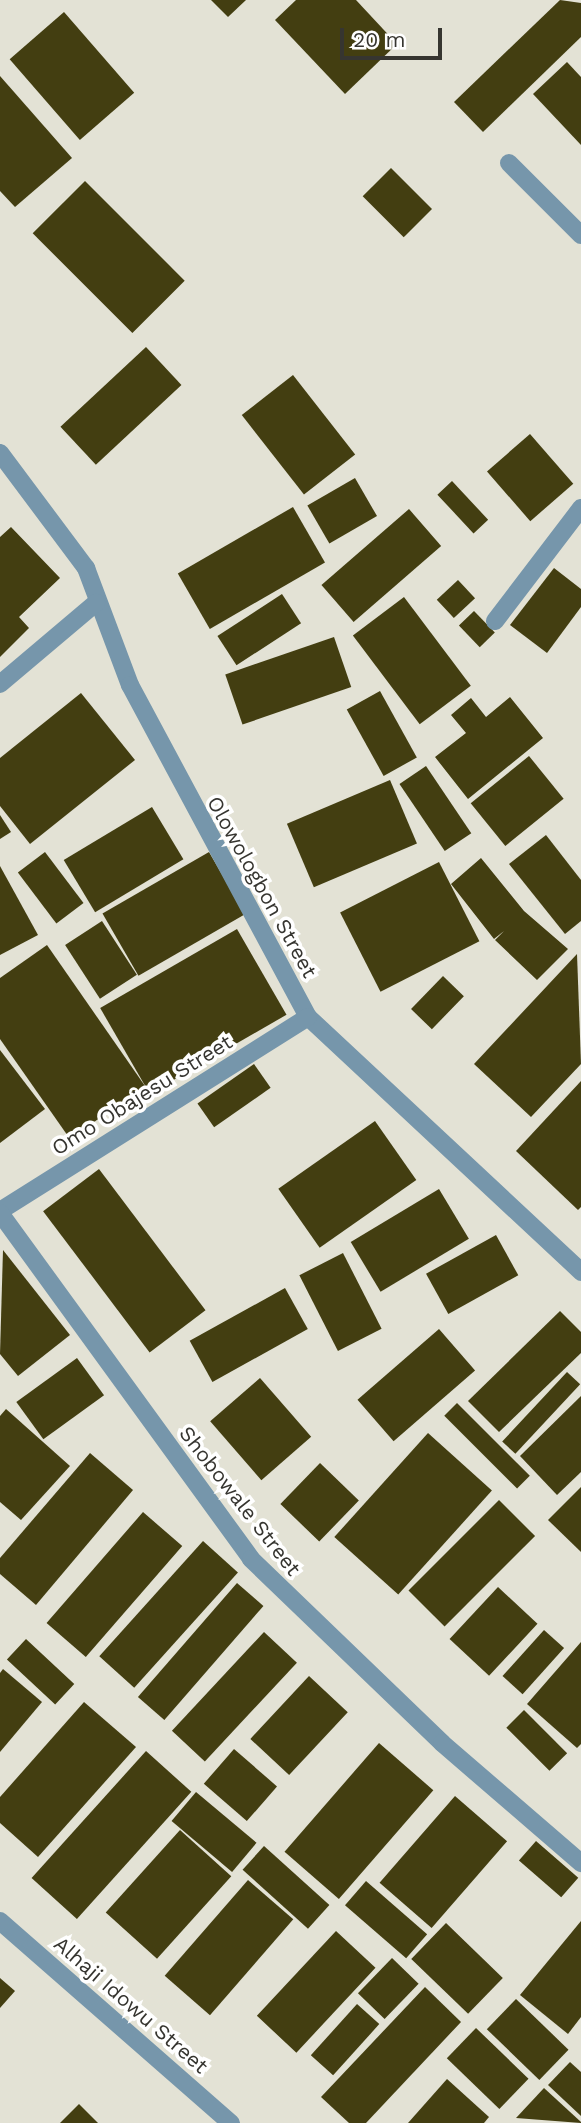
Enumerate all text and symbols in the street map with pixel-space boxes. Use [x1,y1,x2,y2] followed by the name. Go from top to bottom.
[343,14,444,58] scale bar
[353,27,405,52] text: 20 m
[202,792,322,982] street label: Olowologbon Street
[47,1029,237,1161] street label: Omo Obajesu Street
[174,1421,306,1581] street label: Shobowale Street
[49,1931,213,2079] street label: Alhaji Idowu Street

